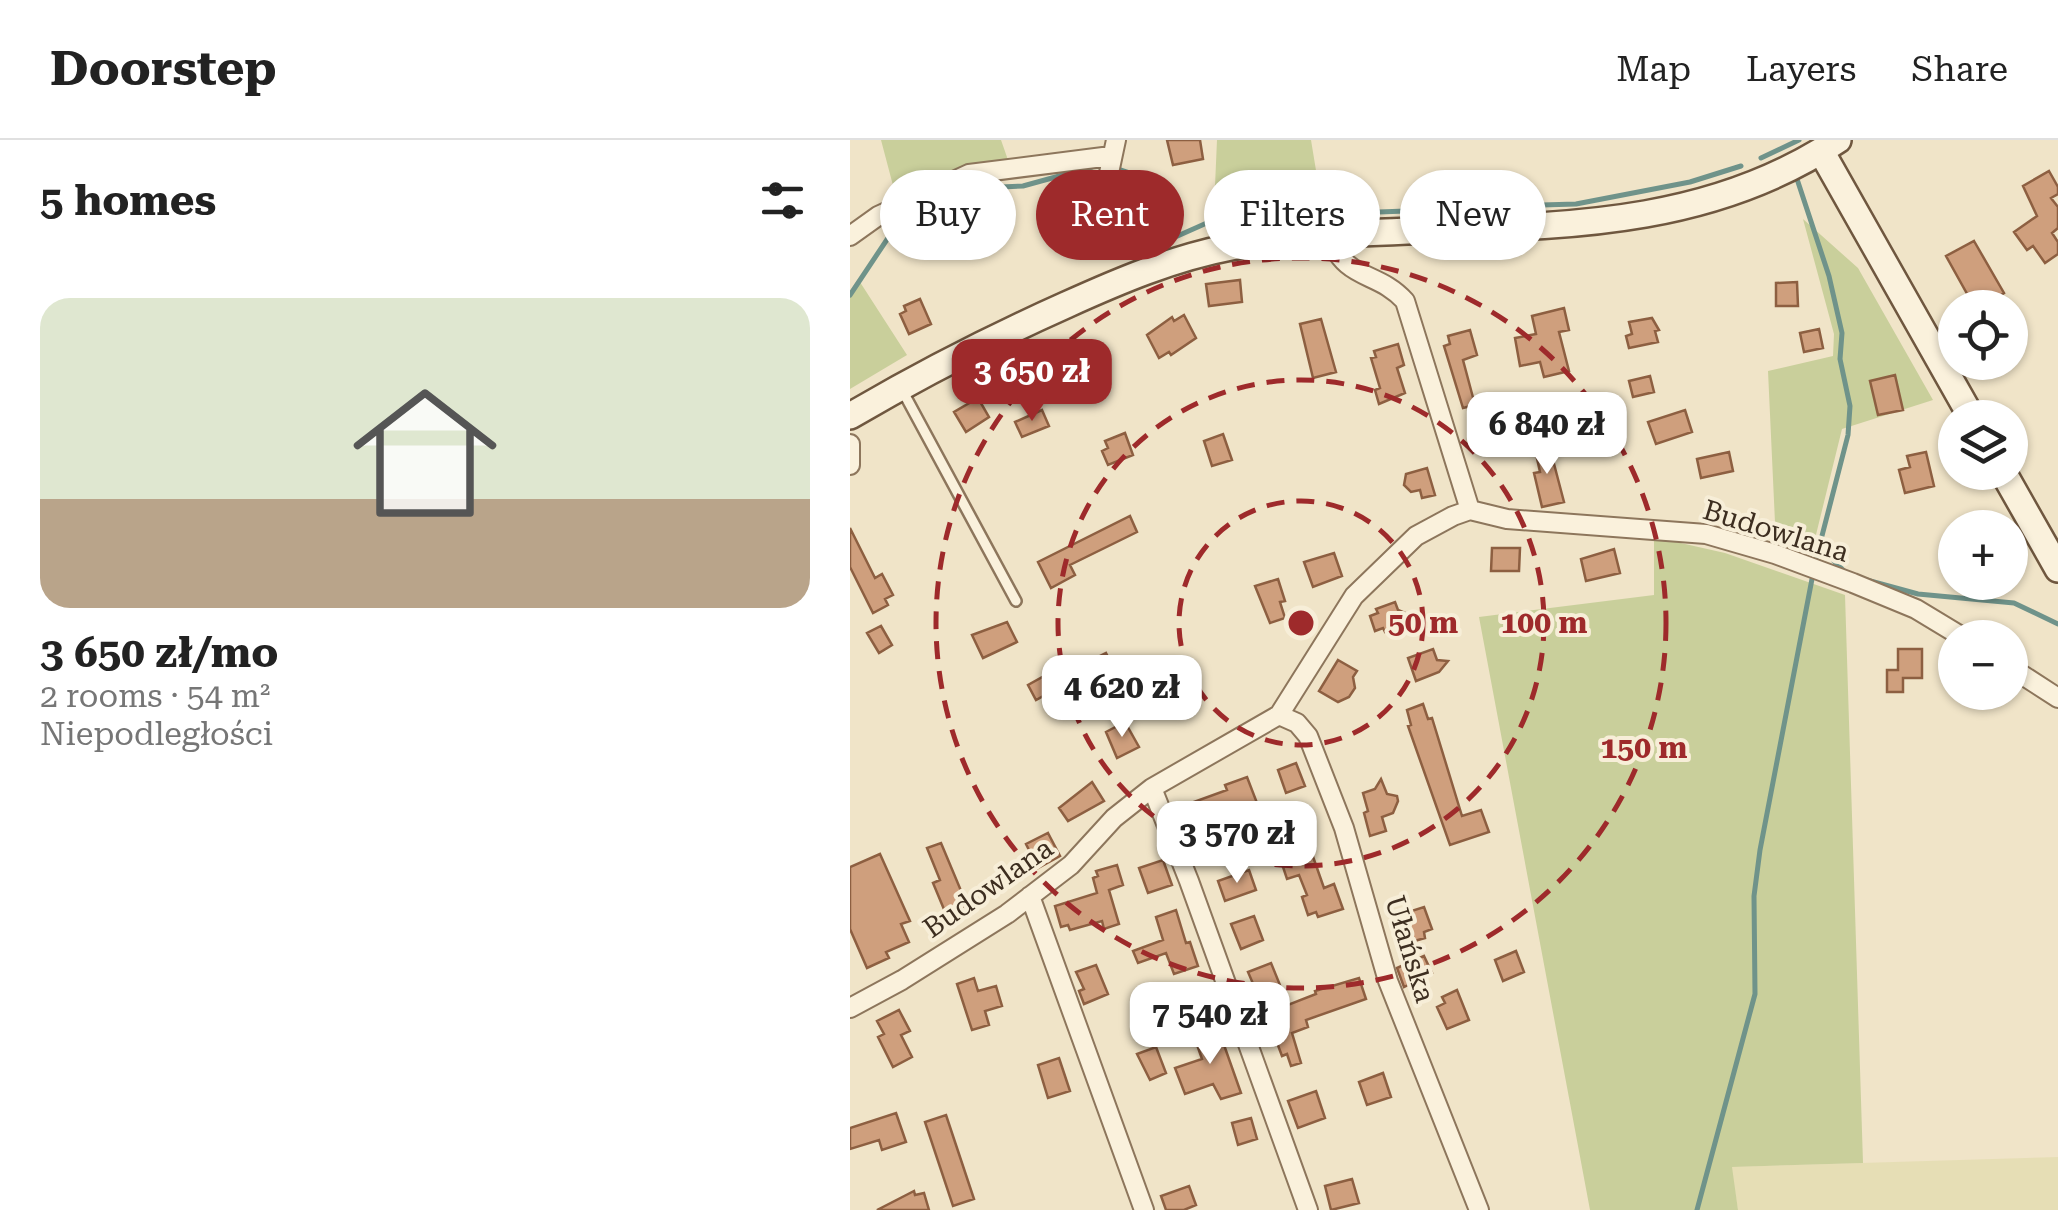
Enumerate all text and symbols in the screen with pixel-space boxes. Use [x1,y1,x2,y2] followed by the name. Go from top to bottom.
[50,41,277,97] text: Doorstep
[1616,49,1691,90] text: Map
[1746,49,1856,90] text: Layers
[1911,49,2008,90] text: Share
[880,170,1016,260] chip: Buy
[1036,170,1184,260] chip: Rent
[1204,170,1380,260] chip: Filters
[1400,170,1546,260] chip: New
[755,173,810,228] icon: filters
[40,176,216,225] text: 5 homes
[1938,290,2028,710] map controls
[1938,290,2028,380] button: locate
[929,339,1135,424] pin: 3 650 zł
[974,352,1090,390] text: 3 650 zł
[335,363,515,543] icon: home
[1444,392,1650,477] pin: 6 840 zł
[1938,400,2028,490] button: layers
[1489,405,1605,443] text: 6 840 zł
[1699,493,1853,569] street label: Budowlana
[1938,510,2028,600] button: +
[1283,605,1319,641] centre of rings
[1388,605,1458,640] text: 50 m
[1501,605,1588,640] text: 100 m
[1938,620,2028,710] button: −
[40,628,278,677] text: 3 650 zł/mo
[1019,655,1225,740] pin: 4 620 zł
[1064,668,1180,706] text: 4 620 zł
[40,677,270,715] text: 2 rooms · 54 m²
[40,715,273,753] text: Niepodległości
[1601,730,1688,765] text: 150 m
[1134,801,1340,886] pin: 3 570 zł
[1179,814,1295,852] text: 3 570 zł
[917,831,1059,945] street label: Budowlana
[1378,892,1442,1006] street label: Ułańska
[1107,982,1313,1067] pin: 7 540 zł
[1152,995,1268,1033] text: 7 540 zł

